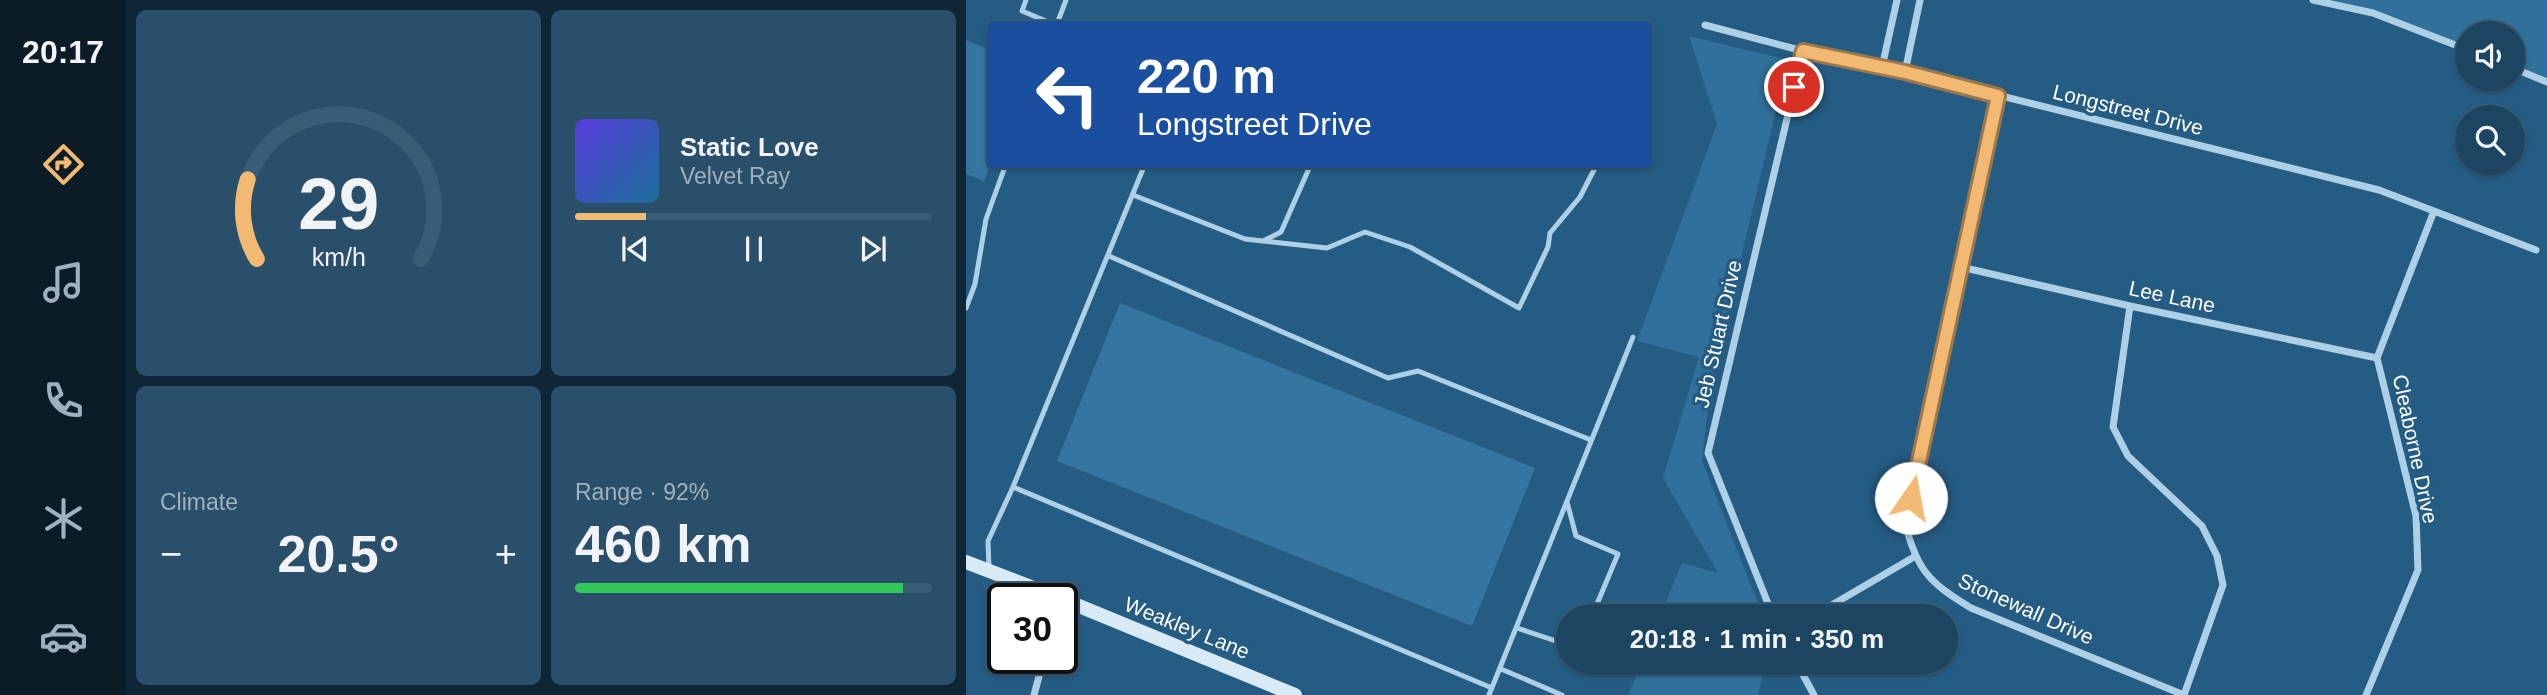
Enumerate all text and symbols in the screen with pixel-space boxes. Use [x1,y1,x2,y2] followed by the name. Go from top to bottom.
[2455,21,2525,175] map controls
[2455,21,2525,91] button: sound
[22,34,104,70] text: 20:17
[1022,49,1113,140] icon: left
[1137,49,1276,103] text: 220 m
[1764,57,1824,117] pin
[1775,68,1813,106] icon: arrive
[2051,80,2206,139] street label: Longstreet Drive
[2455,105,2525,175] button: search
[1137,106,1372,142] text: Longstreet Drive
[680,132,819,162] text: Static Love
[39,140,88,189] icon: directions
[680,163,790,189] text: Velvet Ray
[298,164,379,245] text: 29
[616,230,654,268] icon: previous
[735,230,773,268] icon: pause
[854,230,892,268] icon: next
[311,243,366,271] text: km/h
[39,258,88,307] icon: music
[1689,258,1746,410] street label: Jeb Stuart Drive
[2127,276,2217,317] street label: Lee Lane
[2388,372,2443,526] street label: Cleaborne Drive
[39,376,88,425] icon: phone
[1874,461,1948,535] position arrow
[575,479,709,505] text: Range · 92%
[160,489,238,515] text: Climate
[39,494,88,543] icon: climate
[575,515,751,573] text: 460 km
[277,525,400,583] text: 20.5°
[160,533,182,575] text: −
[495,533,517,575] text: +
[1955,568,2098,649] street label: Stonewall Drive
[987,583,1078,674] speed limit sign: 30
[1121,592,1253,663] street label: Weakley Lane
[39,612,88,661] icon: car
[1630,624,1884,654] text: 20:18 · 1 min · 350 m

